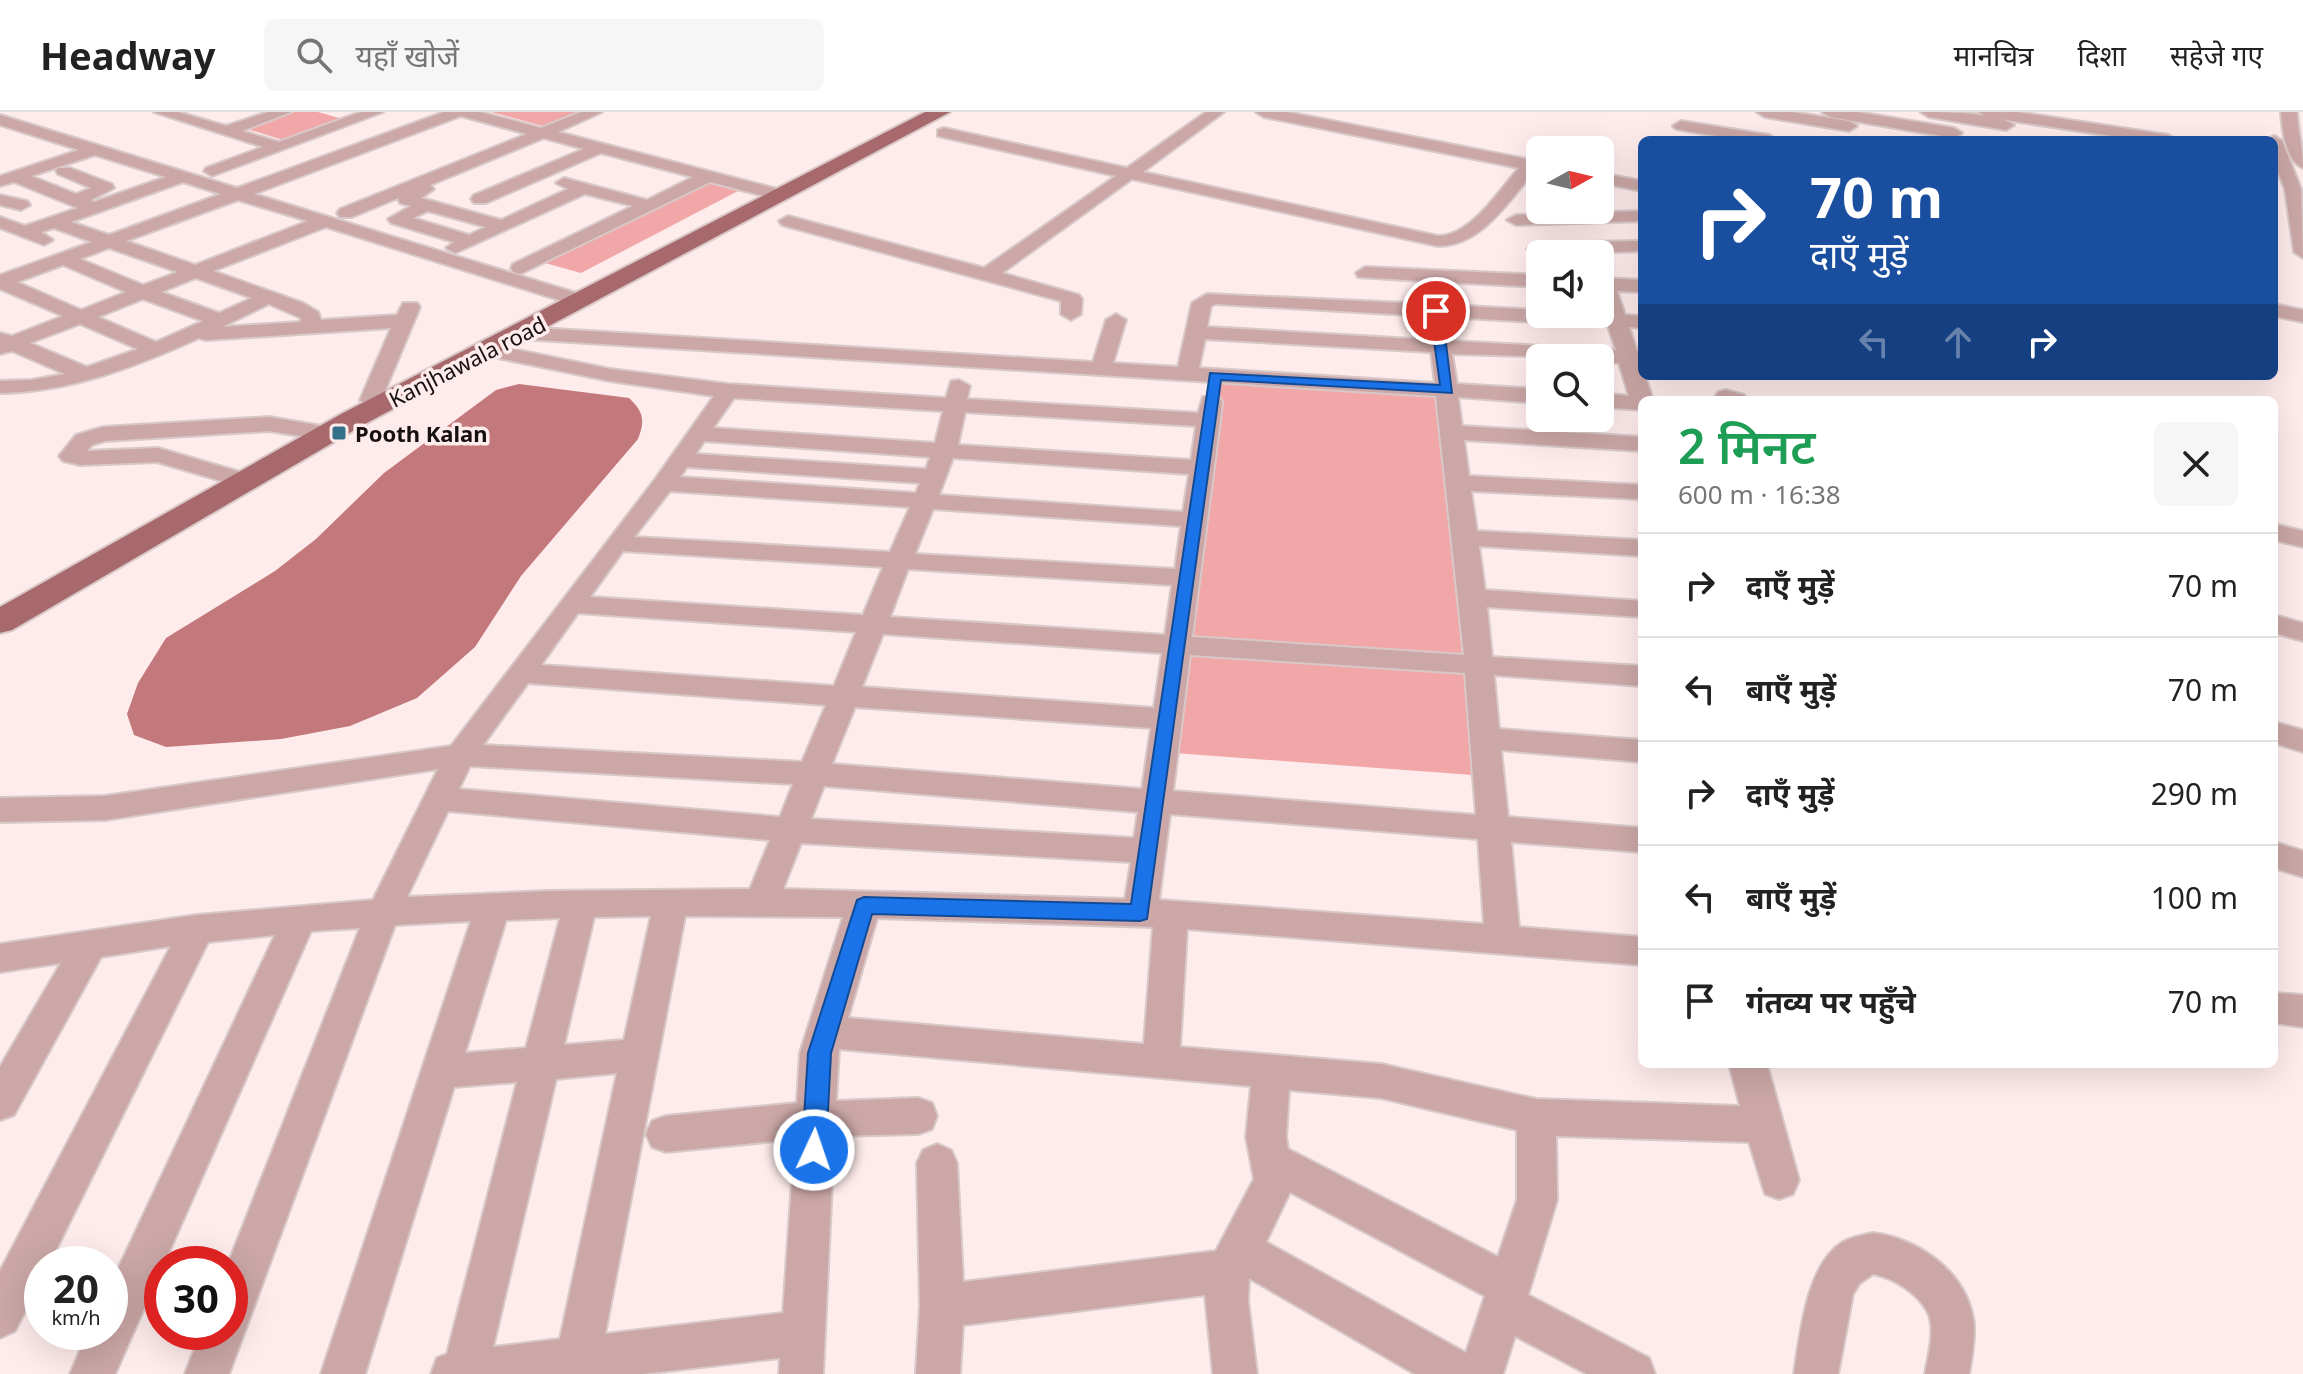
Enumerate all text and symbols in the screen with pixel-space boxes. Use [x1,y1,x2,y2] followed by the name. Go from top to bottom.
[264,19,824,91] search box
[40,29,216,81] text: Headway
[292,33,336,77] icon: search
[356,35,459,76] text: यहाँ खोजें
[1953,36,2033,74] text: मानचित्र
[2077,36,2126,74] text: दिशा
[2170,36,2263,74] text: सहेजे गए
[1526,136,1614,224] north arrow
[1526,136,1614,432] map controls
[1810,158,1943,234] text: 70 m
[1678,168,1782,272] icon: right
[1810,230,1909,279] text: दाएँ मुड़ें
[1526,240,1614,328] button: sound
[1402,277,1470,345] pin
[1414,289,1458,333] icon: arrive
[383,309,551,413] street label: Kanjhawala road
[1852,320,1896,364] icon: left
[1936,320,1980,364] icon: ahead
[2020,320,2064,364] icon: right
[1526,344,1614,432] button: search
[1678,413,1815,478] text: 2 मिनट
[355,418,488,448] place label: Pooth Kalan
[2154,422,2238,506] button: close
[330,424,348,442] marker: Pooth Kalan
[1678,476,1841,512] text: 600 m · 16:38
[1678,563,1722,607] icon: right
[1746,565,1834,606] text: दाएँ मुड़ें
[2168,565,2238,606] text: 70 m
[1678,667,1722,711] icon: left
[1746,669,1836,710] text: बाएँ मुड़ें
[2168,669,2238,710] text: 70 m
[1678,771,1722,815] icon: right
[1746,773,1834,814] text: दाएँ मुड़ें
[2151,773,2238,814] text: 290 m
[1678,875,1722,919] icon: left
[1746,877,1836,918] text: बाएँ मुड़ें
[2151,877,2238,918] text: 100 m
[1678,979,1722,1023] icon: arrive
[1746,981,1916,1022] text: गंतव्य पर पहुँचे
[2168,981,2238,1022] text: 70 m
[772,1108,856,1192] position arrow
[144,1246,248,1350] speed limit sign: 30
[53,1260,99,1315] text: 20
[51,1304,101,1331] text: km/h

